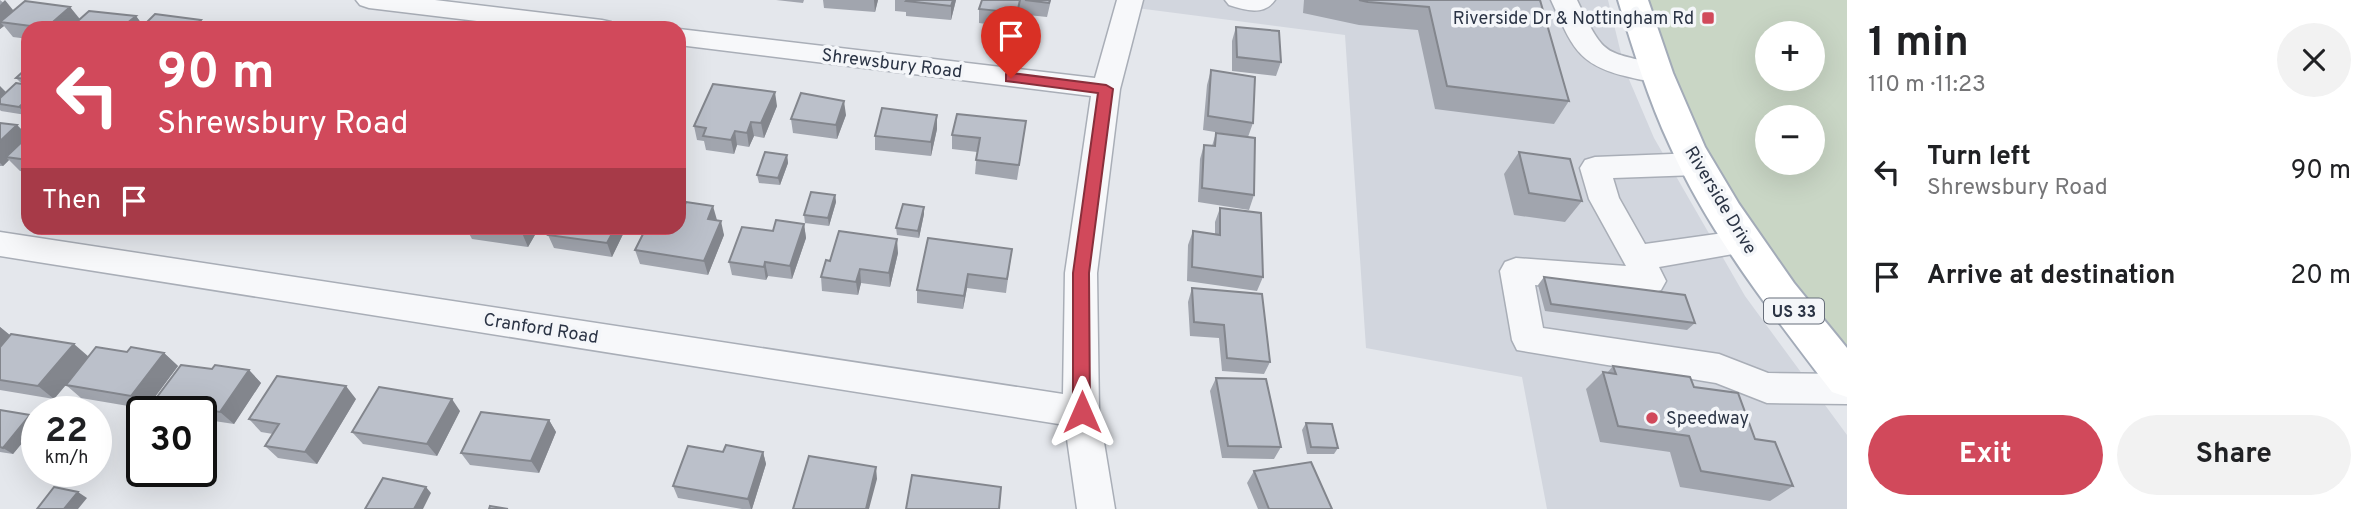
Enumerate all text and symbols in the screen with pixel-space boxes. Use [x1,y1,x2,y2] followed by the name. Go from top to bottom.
[981,6,1041,78] pin
[1453,8,1694,31] place label: Riverside Dr & Nottingham Rd
[1700,10,1716,26] marker: Riverside Dr & Nottingham Rd
[992,17,1030,55] icon: arrive
[1868,18,1969,71] text: 1 min
[1755,21,1825,175] map controls
[1755,21,1825,91] button: +
[2277,23,2351,97] button: close
[157,44,275,106] text: 90 m
[820,44,963,85] street label: Shrewsbury Road
[42,49,133,140] icon: left
[1868,71,1986,100] text: 110 m · 11:23
[157,105,408,145] text: Shrewsbury Road
[1755,105,1825,175] button: −
[1927,141,2031,174] text: Turn left
[1678,143,1761,259] street label: Riverside Drive
[1868,153,1906,191] icon: left
[2291,155,2351,188] text: 90 m
[1927,174,2108,203] text: Shrewsbury Road
[115,182,153,220] icon: arrive
[42,185,101,218] text: Then
[1868,258,1906,296] icon: arrive
[1927,260,2175,293] text: Arrive at destination
[2290,260,2351,293] text: 20 m
[1764,298,1824,324] road number: US 33
[482,309,600,350] street label: Cranford Road
[1045,375,1119,449] position arrow
[126,396,217,487] speed limit sign: 30
[1666,408,1749,431] place label: Speedway
[45,410,88,454] text: 22
[1644,410,1660,426] marker: Speedway
[1868,415,2103,495] button: Exit
[2117,415,2351,495] button: Share
[45,447,88,470] text: km/h

